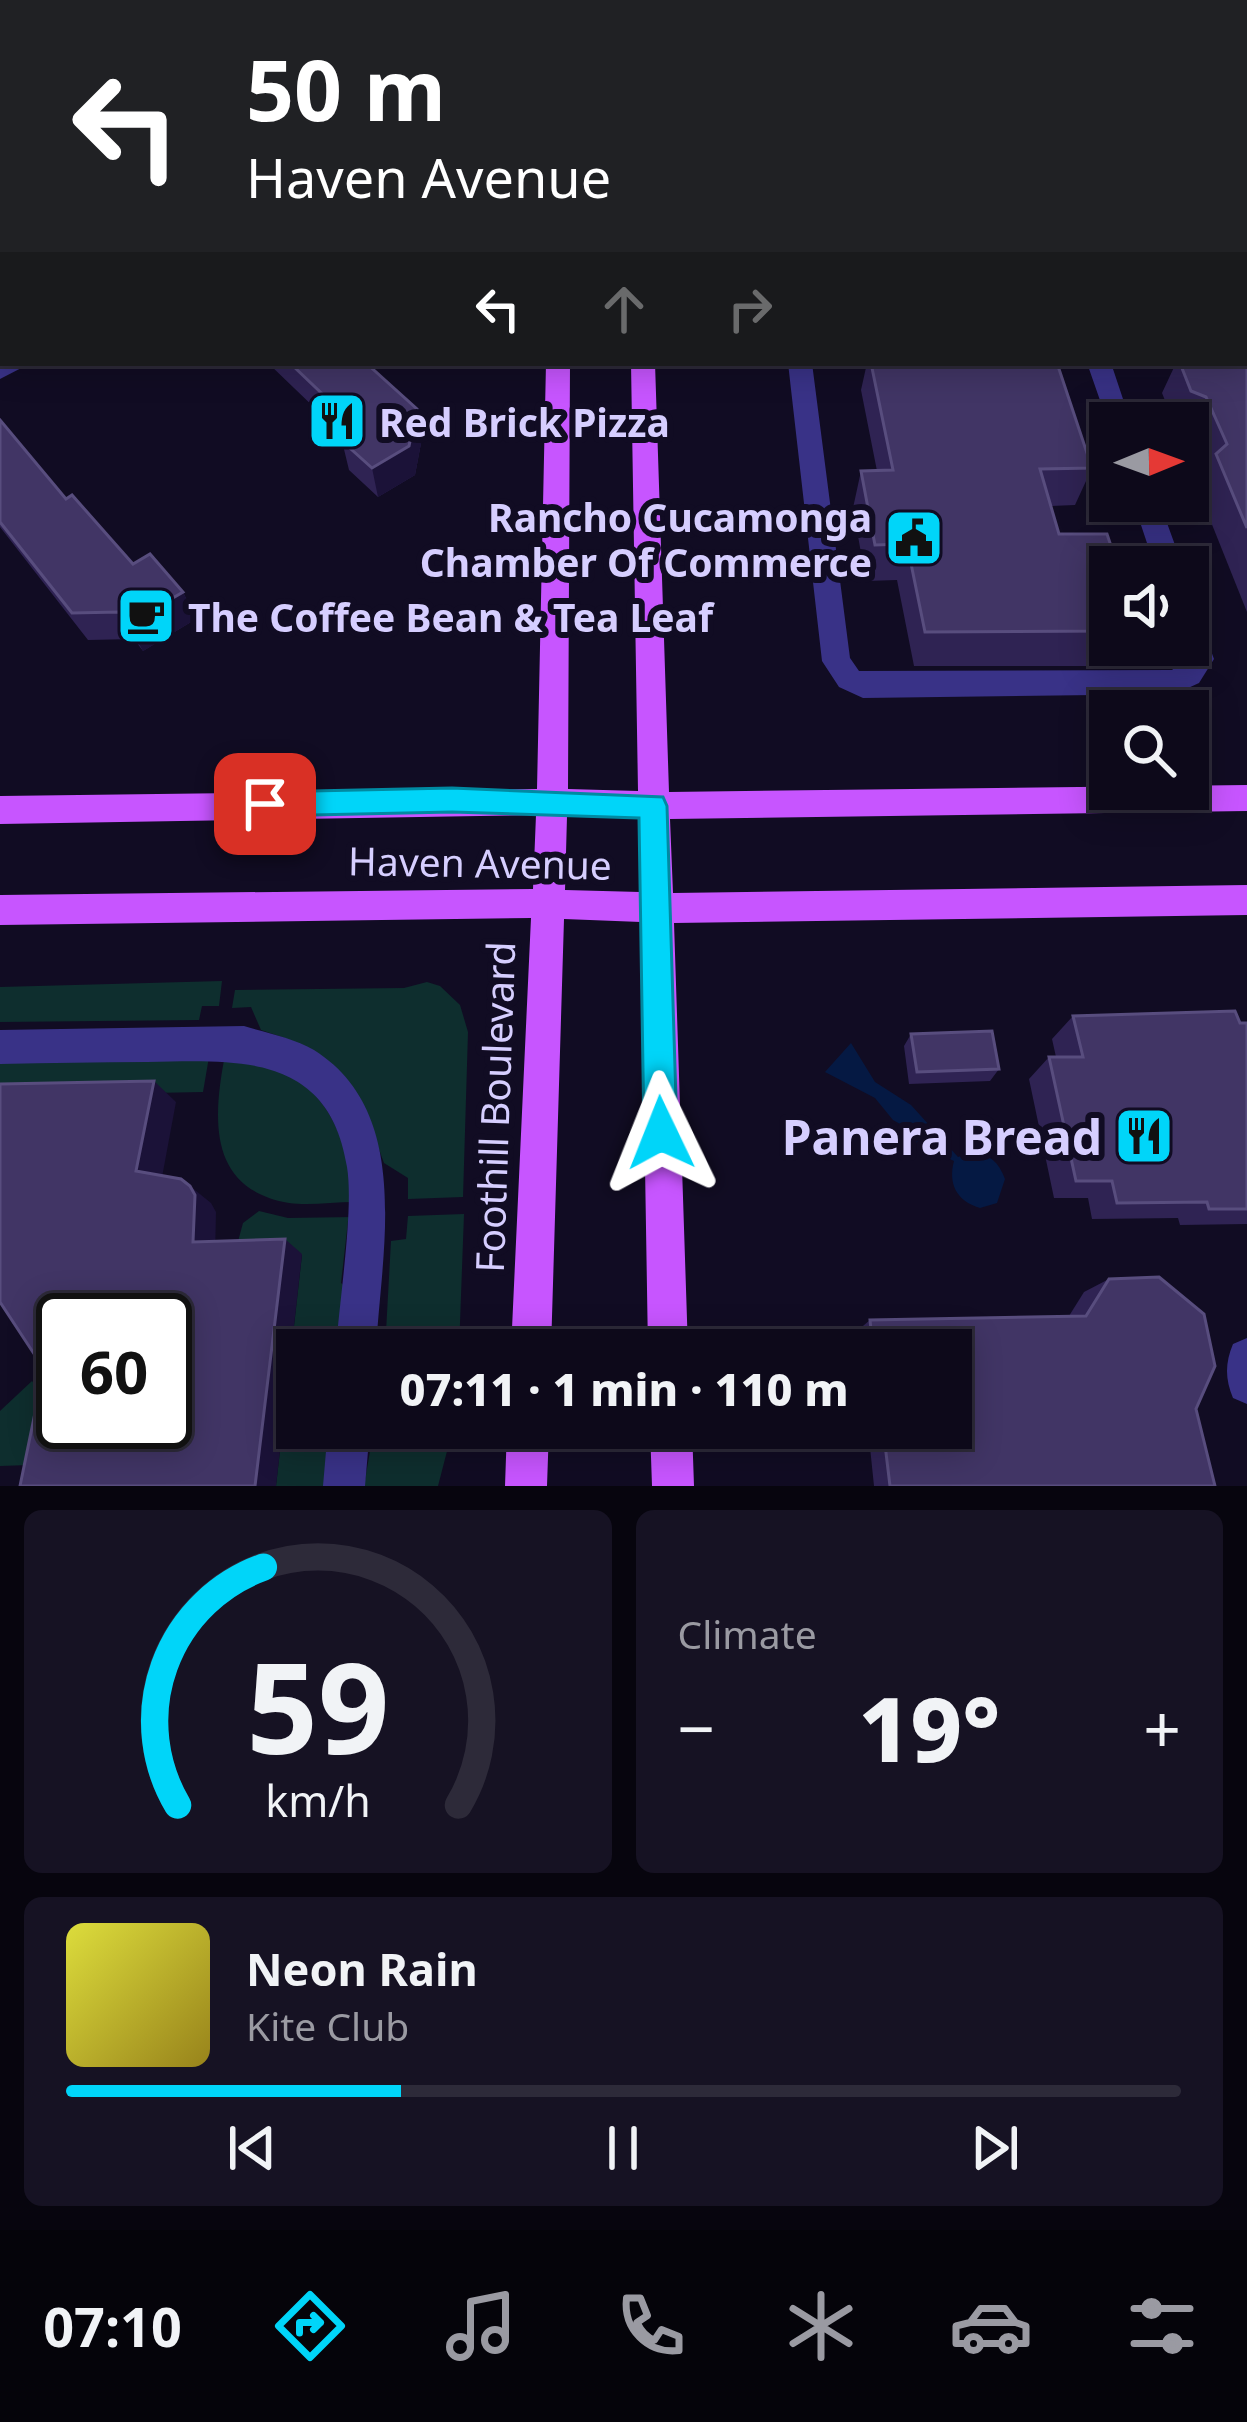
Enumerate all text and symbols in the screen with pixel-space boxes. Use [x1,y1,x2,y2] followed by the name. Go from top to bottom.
[246,31,446,146] text: 50 m
[48,48,204,204] icon: left
[246,140,611,214] text: Haven Avenue
[465,276,531,342] icon: left
[591,276,657,342] icon: ahead
[717,276,783,342] icon: right
[306,390,368,452] restaurant icon: Red Brick Pizza
[379,395,670,448] place label: Red Brick Pizza
[1089,402,1209,522] north arrow
[1089,402,1209,810] map controls
[420,490,872,588] place label: Rancho Cucamonga Chamber Of Commerce
[883,507,945,569] public building icon: Rancho Cucamonga Chamber Of Commerce
[1089,546,1209,666] button: sound
[115,585,177,647] cafe icon: The Coffee Bean & Tea Leaf
[188,590,715,643] place label: The Coffee Bean & Tea Leaf
[1089,690,1209,810] button: search
[214,753,316,855] pin
[232,771,298,837] icon: arrive
[348,833,612,891] street label: Haven Avenue
[462,941,526,1273] street label: Foothill Boulevard
[598,1070,724,1196] position arrow
[782,1104,1102,1169] place label: Panera Bread
[1113,1105,1175,1167] restaurant icon: Panera Bread
[36,1293,192,1449] speed limit sign: 60
[399,1358,849,1419] text: 07:11 · 1 min · 110 m
[678,1607,817,1660] text: Climate
[246,1621,389,1791] text: 59
[858,1666,1000,1788] text: 19°
[678,1682,715,1772] text: −
[1143,1682,1181,1772] text: +
[265,1770,370,1829] text: km/h
[246,1938,478,1999] text: Neon Rain
[246,1999,409,2052] text: Kite Club
[219,2115,285,2181] icon: previous
[590,2115,656,2181] icon: pause
[962,2115,1028,2181] icon: next
[268,2284,352,2368] icon: directions
[439,2284,523,2368] icon: music
[609,2284,693,2368] icon: phone
[779,2284,863,2368] icon: climate
[949,2284,1033,2368] icon: car
[1120,2284,1204,2368] icon: filters
[43,2289,182,2363] text: 07:10

